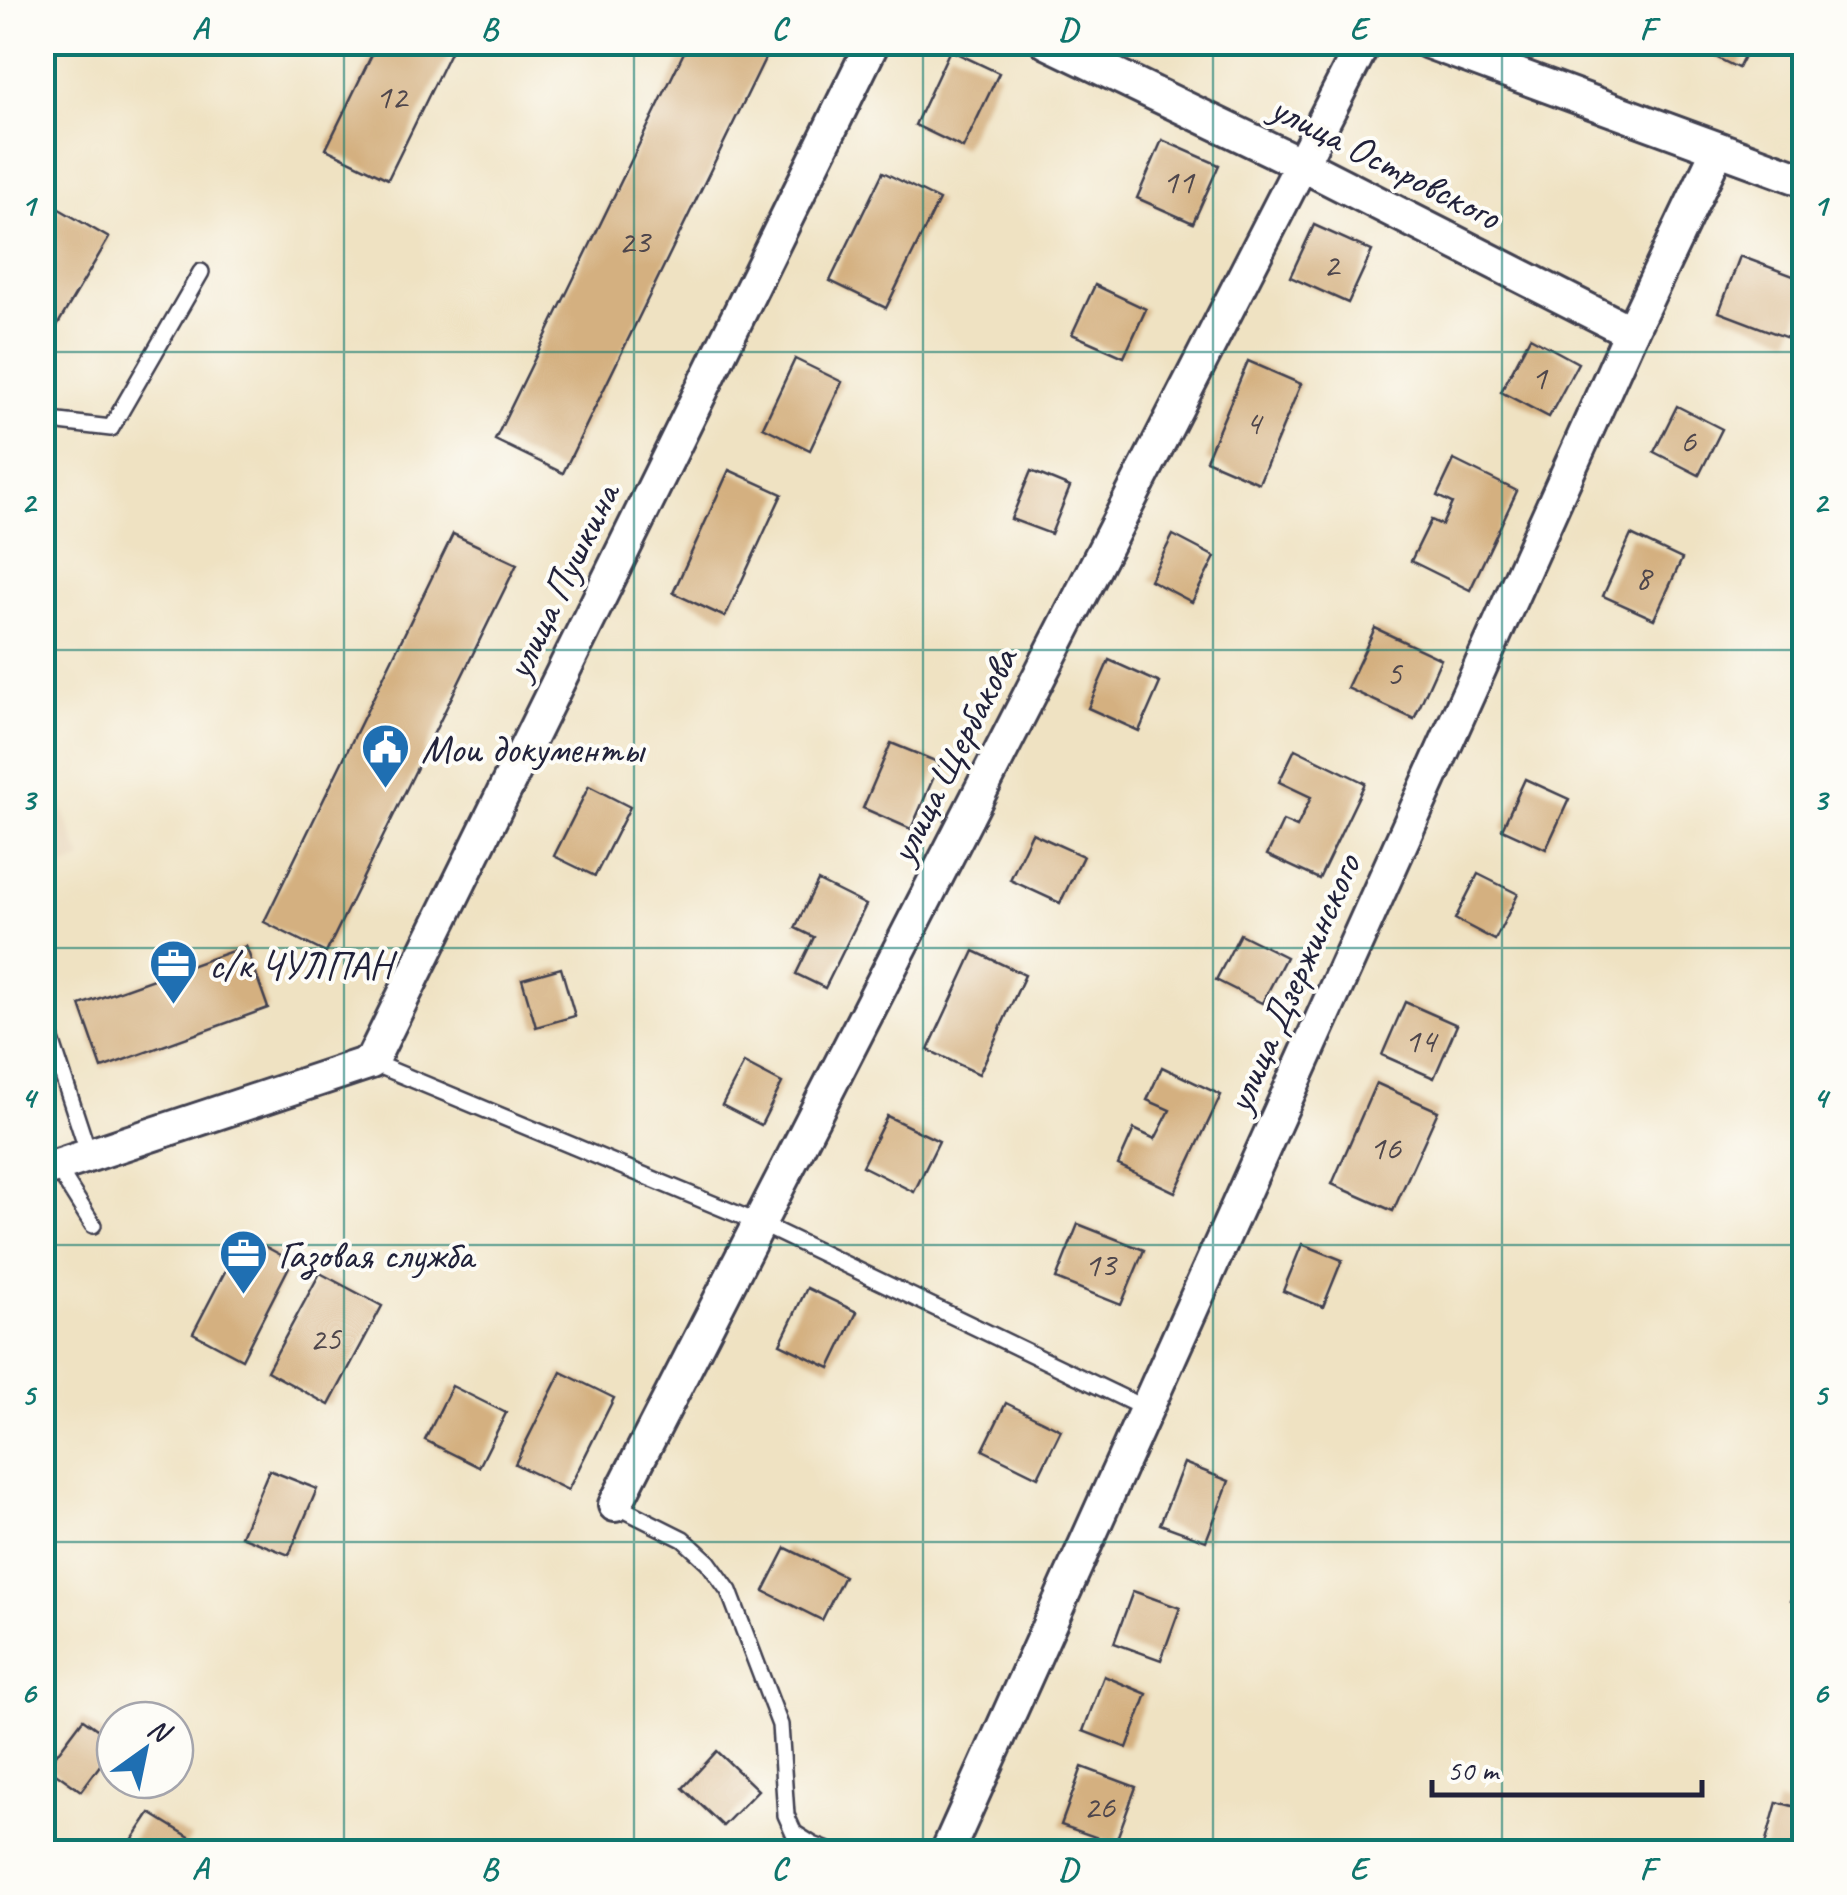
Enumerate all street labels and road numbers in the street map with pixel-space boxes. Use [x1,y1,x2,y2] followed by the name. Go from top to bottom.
[1261,82,1510,242] street label: улица Островского
[492,472,632,689] street label: улица Пушкина
[876,637,1030,873] street label: улица Щербакова
[1213,845,1373,1122] street label: улица Дзержинского

